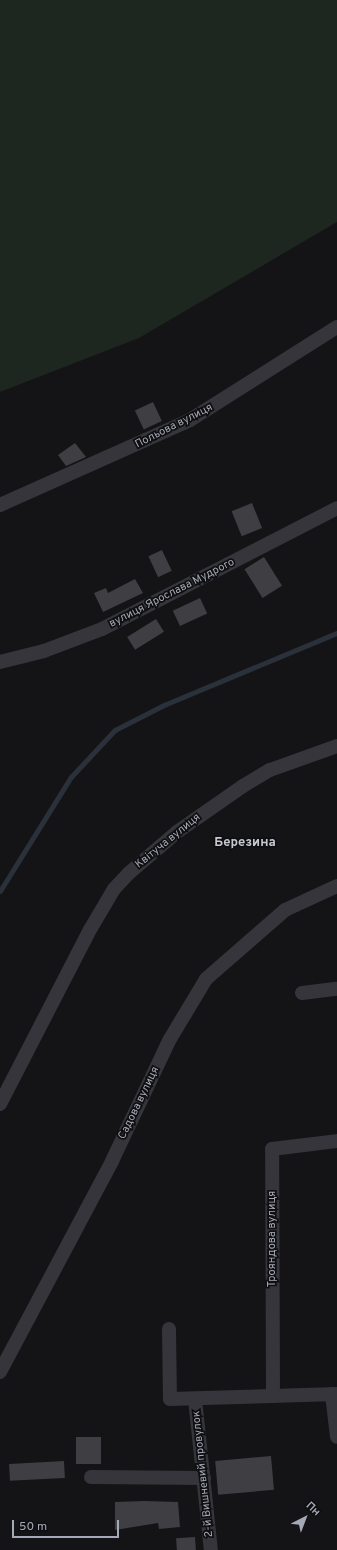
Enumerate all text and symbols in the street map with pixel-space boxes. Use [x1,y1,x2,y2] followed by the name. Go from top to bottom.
[133,401,215,451] street label: Польова вулиця
[107,556,237,630] street label: вулиця Ярослава Мудрого
[133,811,203,871] street label: Квітуча вулиця
[214,835,276,851] district label: Березина
[116,1065,162,1141] street label: Садова вулиця
[265,1191,279,1287] street label: Трояндова вулиця
[190,1410,216,1538] street label: 2-й Вишневий провулок
[285,1498,325,1538] north arrow
[303,1499,323,1519] text: Пн
[14,1512,121,1538] scale bar
[19,1519,47,1535] text: 50 m

